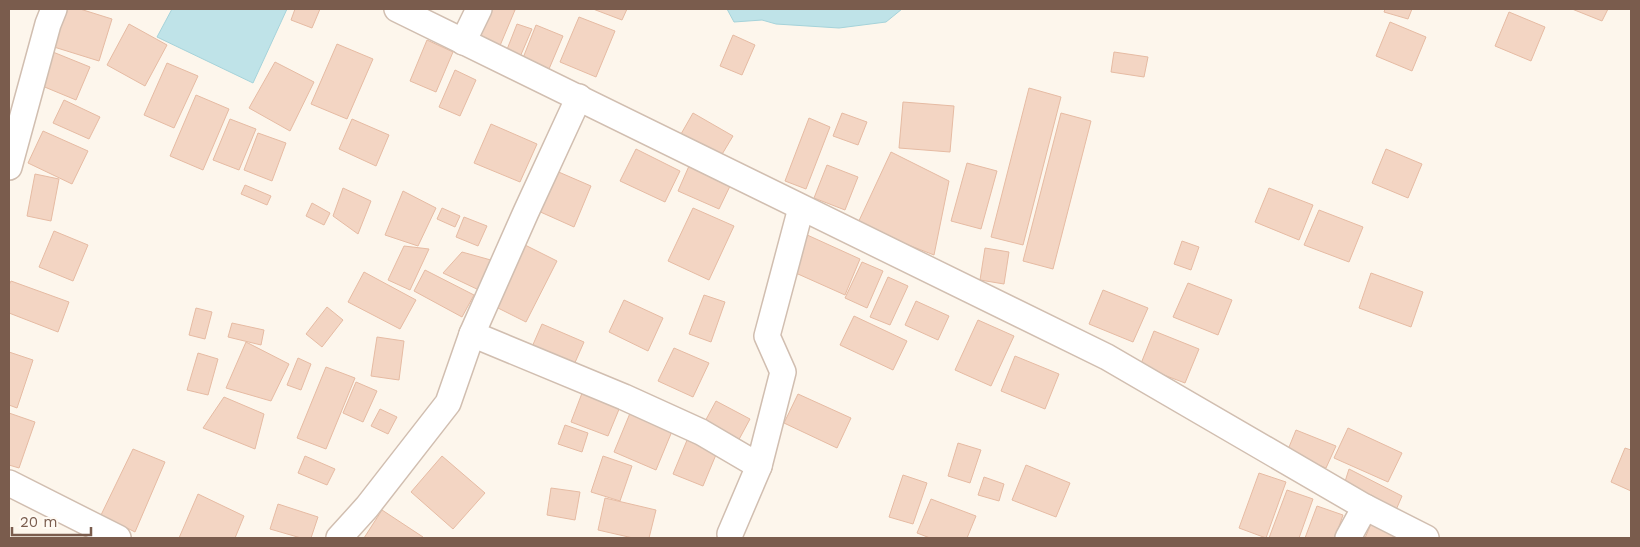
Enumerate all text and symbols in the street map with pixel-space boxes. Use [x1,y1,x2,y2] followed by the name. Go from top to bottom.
[12,504,91,536] scale bar
[20,513,58,531] text: 20 m

